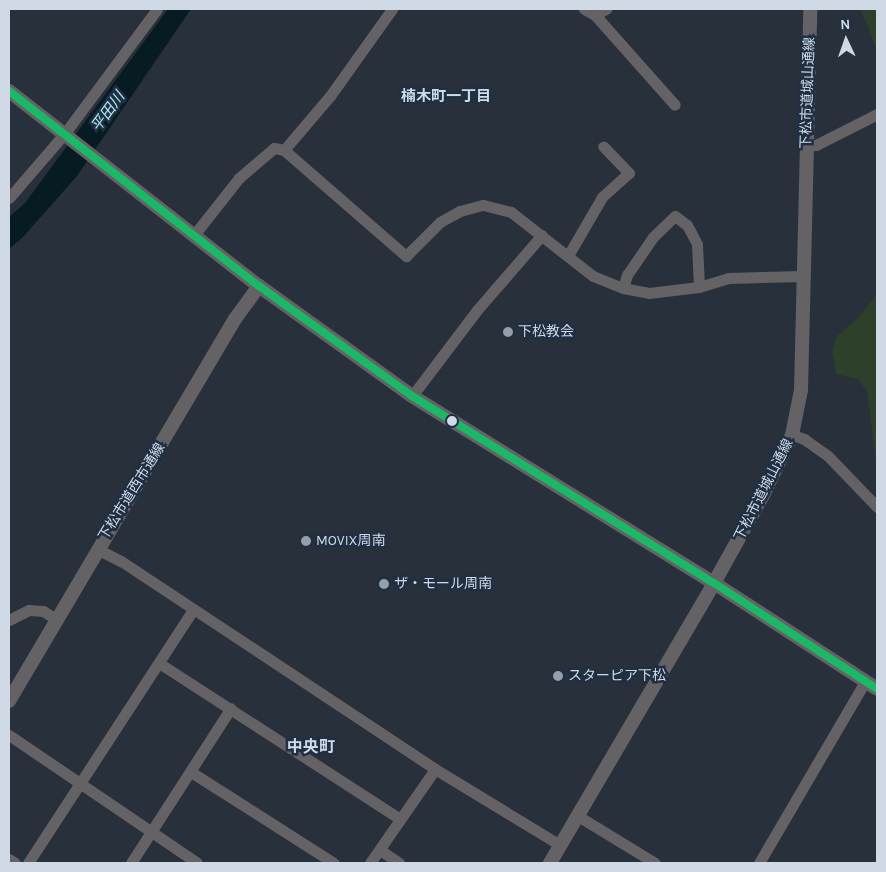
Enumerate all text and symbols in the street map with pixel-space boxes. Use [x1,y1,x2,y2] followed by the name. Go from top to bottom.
[821,15,871,65] north arrow
[840,16,851,33] text: N
[798,37,818,149] street label: 下松市道城山通線
[401,88,491,106] district label: 楠木町一丁目
[87,89,129,135] water label: 平田川
[518,324,574,340] place label: 下松教会
[502,326,514,338] marker: 下松教会
[447,416,457,426] unlabelled marker
[731,436,797,544] street label: 下松市道城山通線
[95,440,169,544] street label: 下松市道西市通線
[316,533,386,549] place label: MOVIX周南
[300,535,312,547] marker: MOVIX周南
[394,576,492,592] place label: ザ・モール周南
[378,578,390,590] marker: ザ・モール周南
[568,668,666,684] place label: スターピア下松
[552,670,564,682] marker: スターピア下松
[287,737,335,757] district label: 中央町

